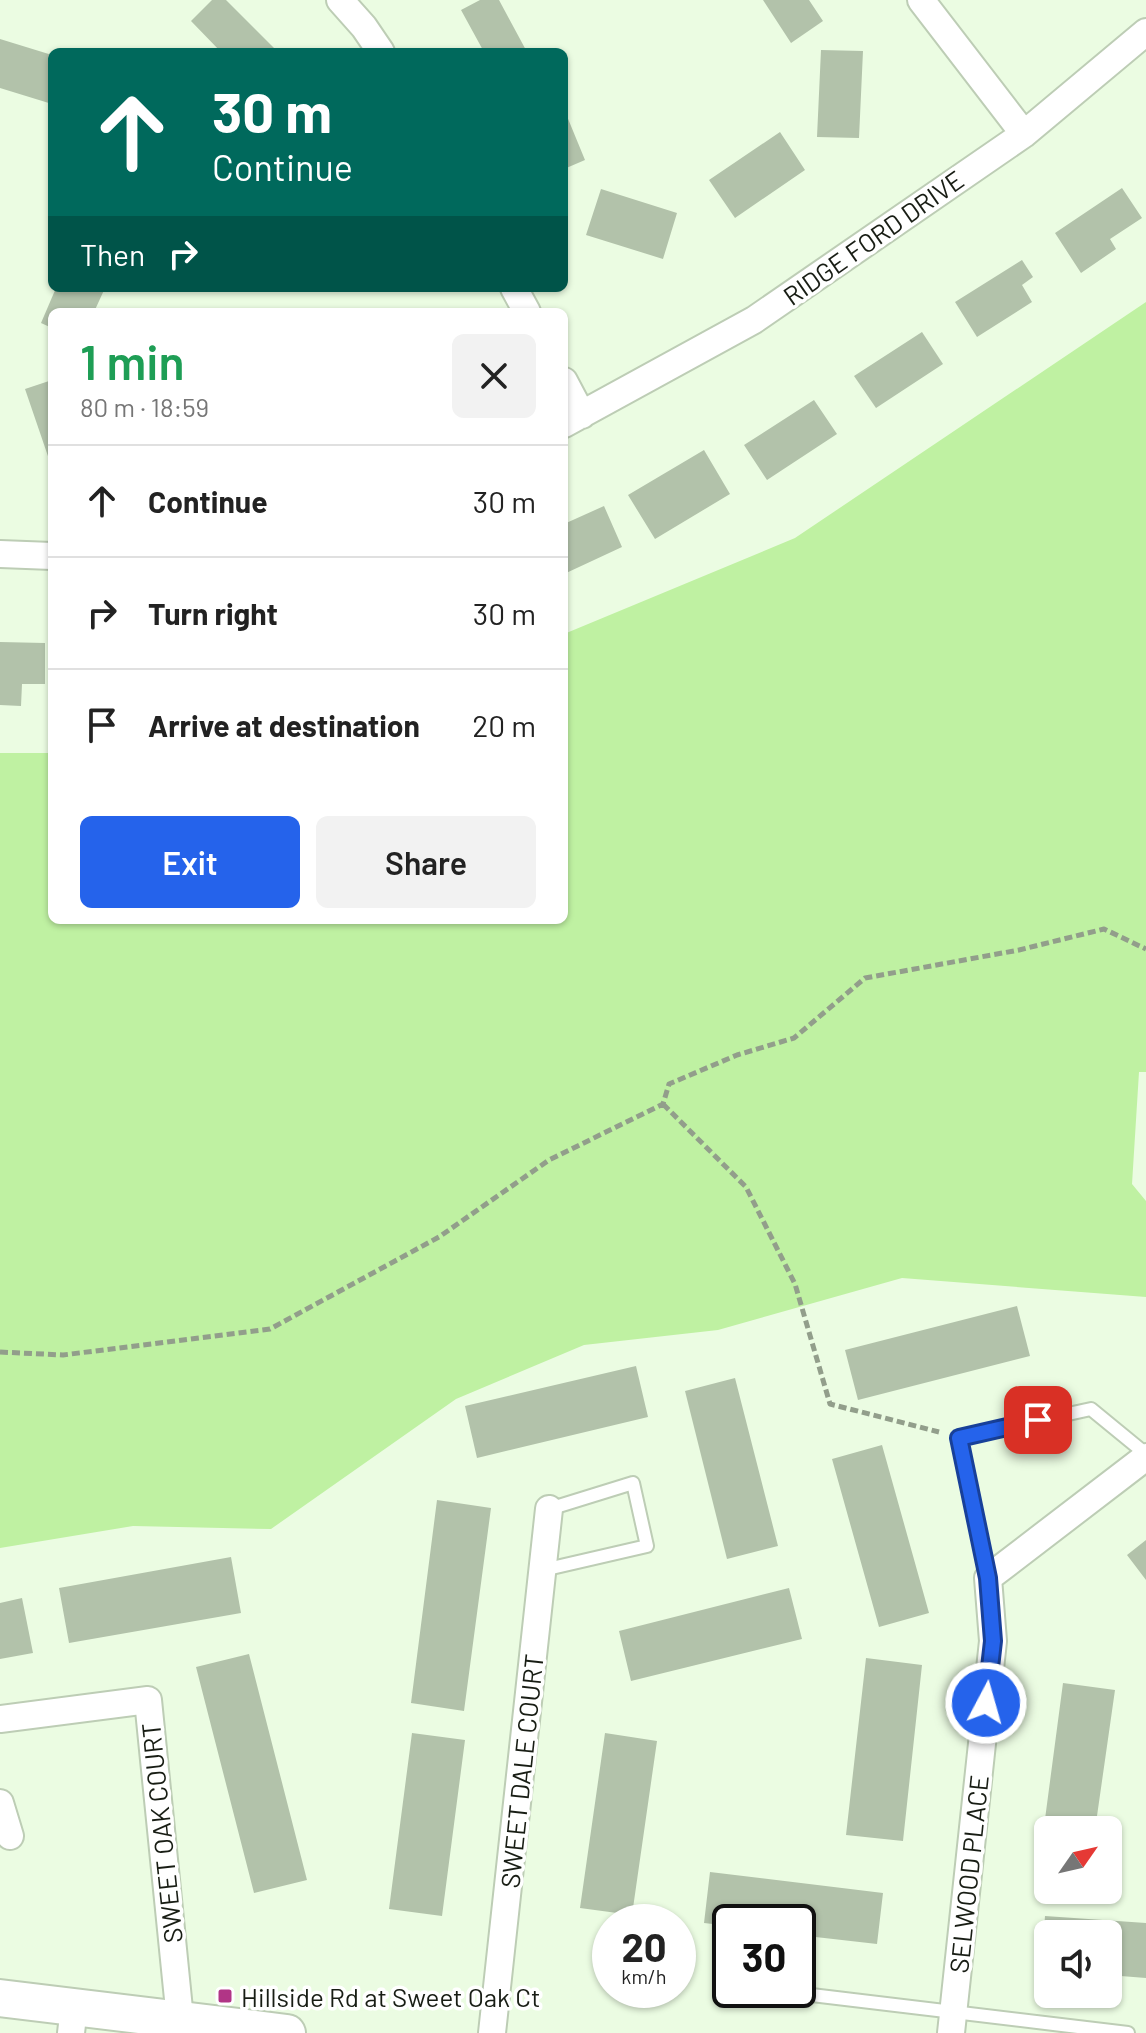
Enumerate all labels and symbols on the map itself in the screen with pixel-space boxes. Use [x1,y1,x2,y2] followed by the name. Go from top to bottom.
[777,163,969,311] street label: RIDGE FORD DRIVE
[1004,1386,1072,1454] pin
[493,1652,549,1890] street label: SWEET DALE COURT
[944,1661,1028,1745] position arrow
[134,1721,188,1945] street label: SWEET OAK COURT
[942,1773,994,1975] street label: SELWOOD PLACE
[1034,1816,1122,1904] north arrow
[712,1904,816,2008] speed limit sign: 30
[241,1981,541,2012] place label: Hillside Rd at Sweet Oak Ct
[216,1987,234,2005] marker: Hillside Rd at Sweet Oak Ct

